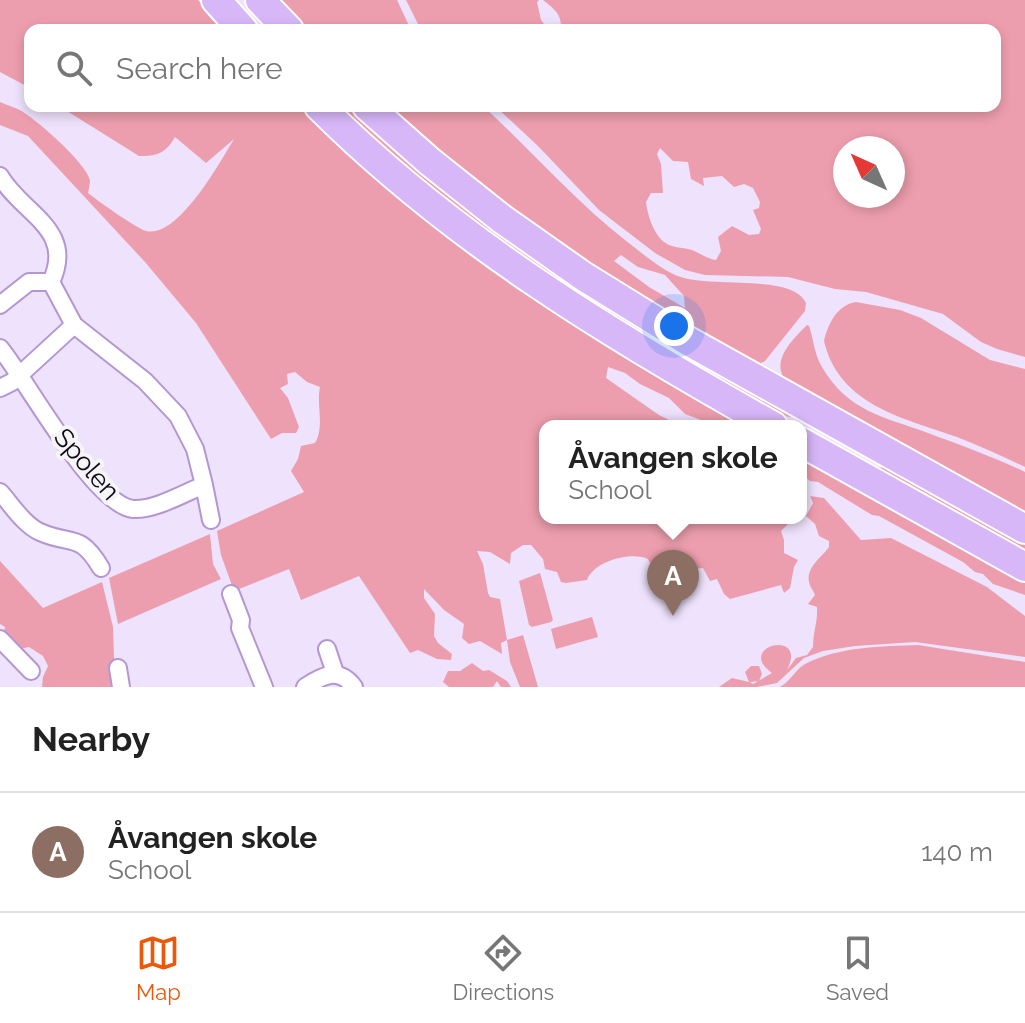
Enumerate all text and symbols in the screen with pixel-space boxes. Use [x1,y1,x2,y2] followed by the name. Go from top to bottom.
[24,24,1001,112] search box
[52,46,96,90] icon: search
[116,51,283,86] text: Search here
[833,136,905,208] north arrow
[654,306,694,346] your location
[539,420,807,524] popup
[48,422,126,506] street label: Spolen
[568,440,778,475] text: Åvangen skole
[568,475,652,505] text: School
[647,550,699,616] pin: A
[32,719,150,759] text: Nearby
[108,820,317,855] text: Åvangen skole
[49,837,67,867] text: A
[921,837,993,867] text: 140 m
[108,855,191,885] text: School
[136,931,181,1005] tab: Map
[453,931,554,1005] tab: Directions
[826,931,889,1005] tab: Saved

